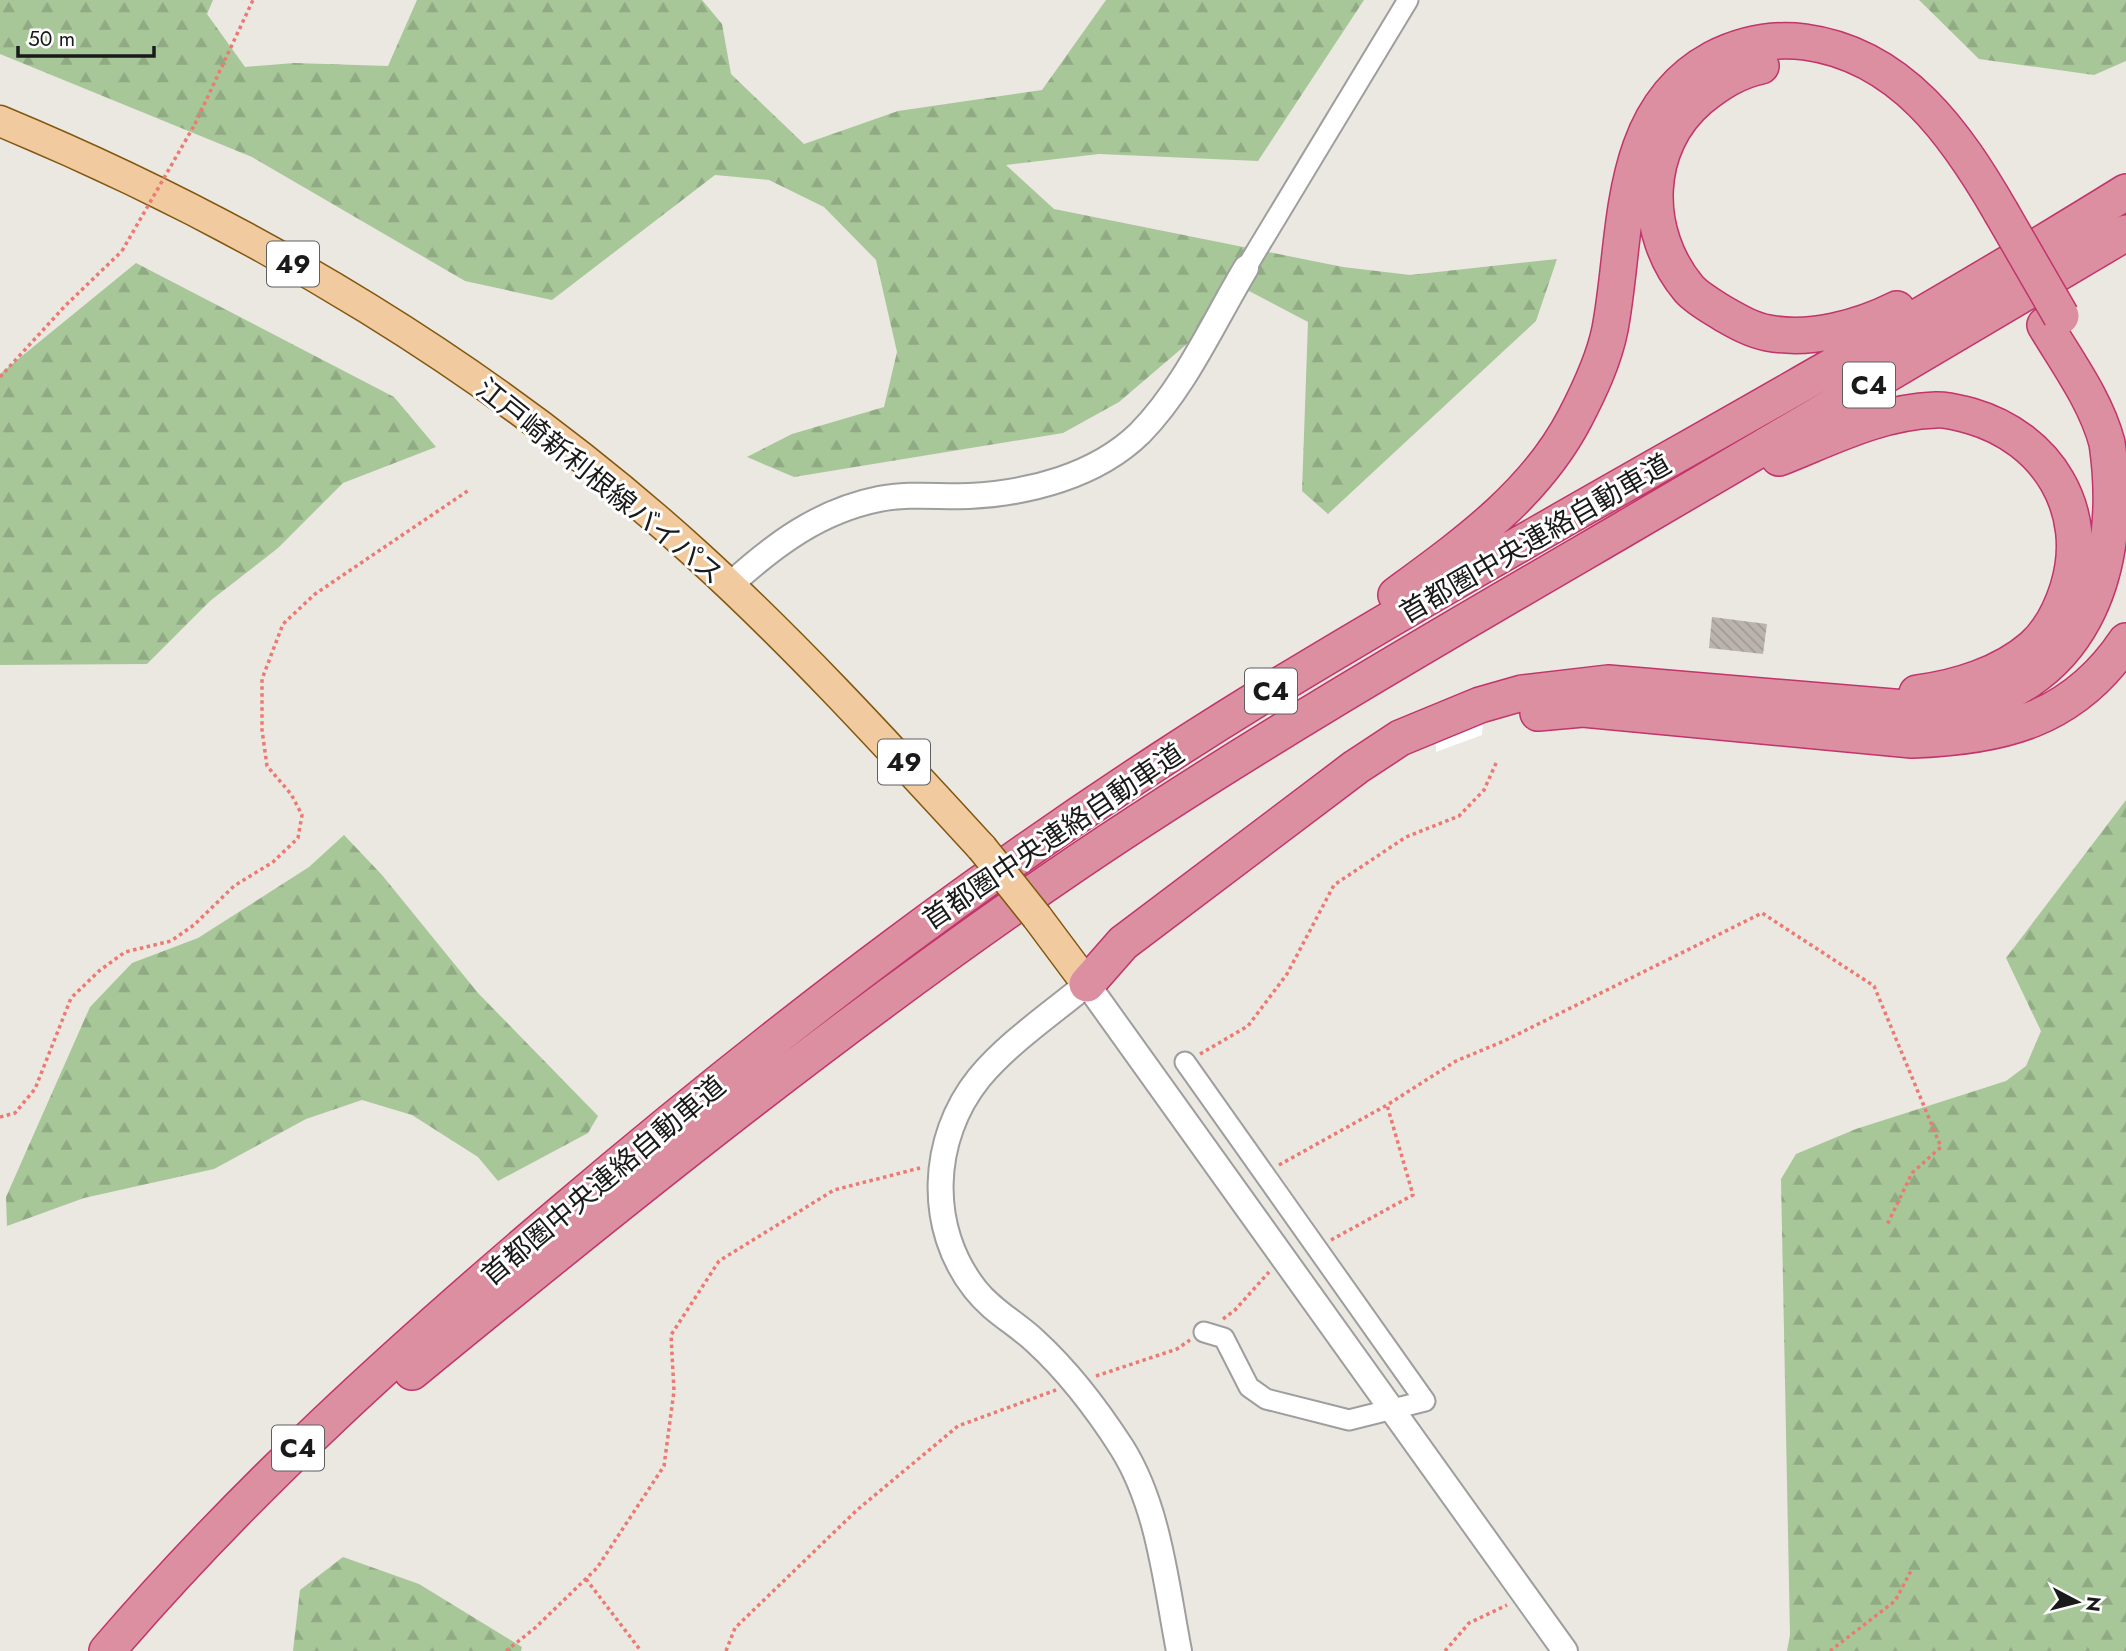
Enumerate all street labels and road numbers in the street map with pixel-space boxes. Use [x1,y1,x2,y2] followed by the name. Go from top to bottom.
[267,242,319,286] road number: 49
[1843,362,1895,408] road number: C4
[467,369,732,594] street label: 江戸崎新利根線バイパス
[1392,444,1679,633] street label: 首都圏中央連絡自動車道
[1245,668,1297,713] road number: C4
[914,733,1192,940] street label: 首都圏中央連絡自動車道
[878,740,930,784] road number: 49
[472,1066,734,1295] street label: 首都圏中央連絡自動車道
[272,1426,324,1470] road number: C4

